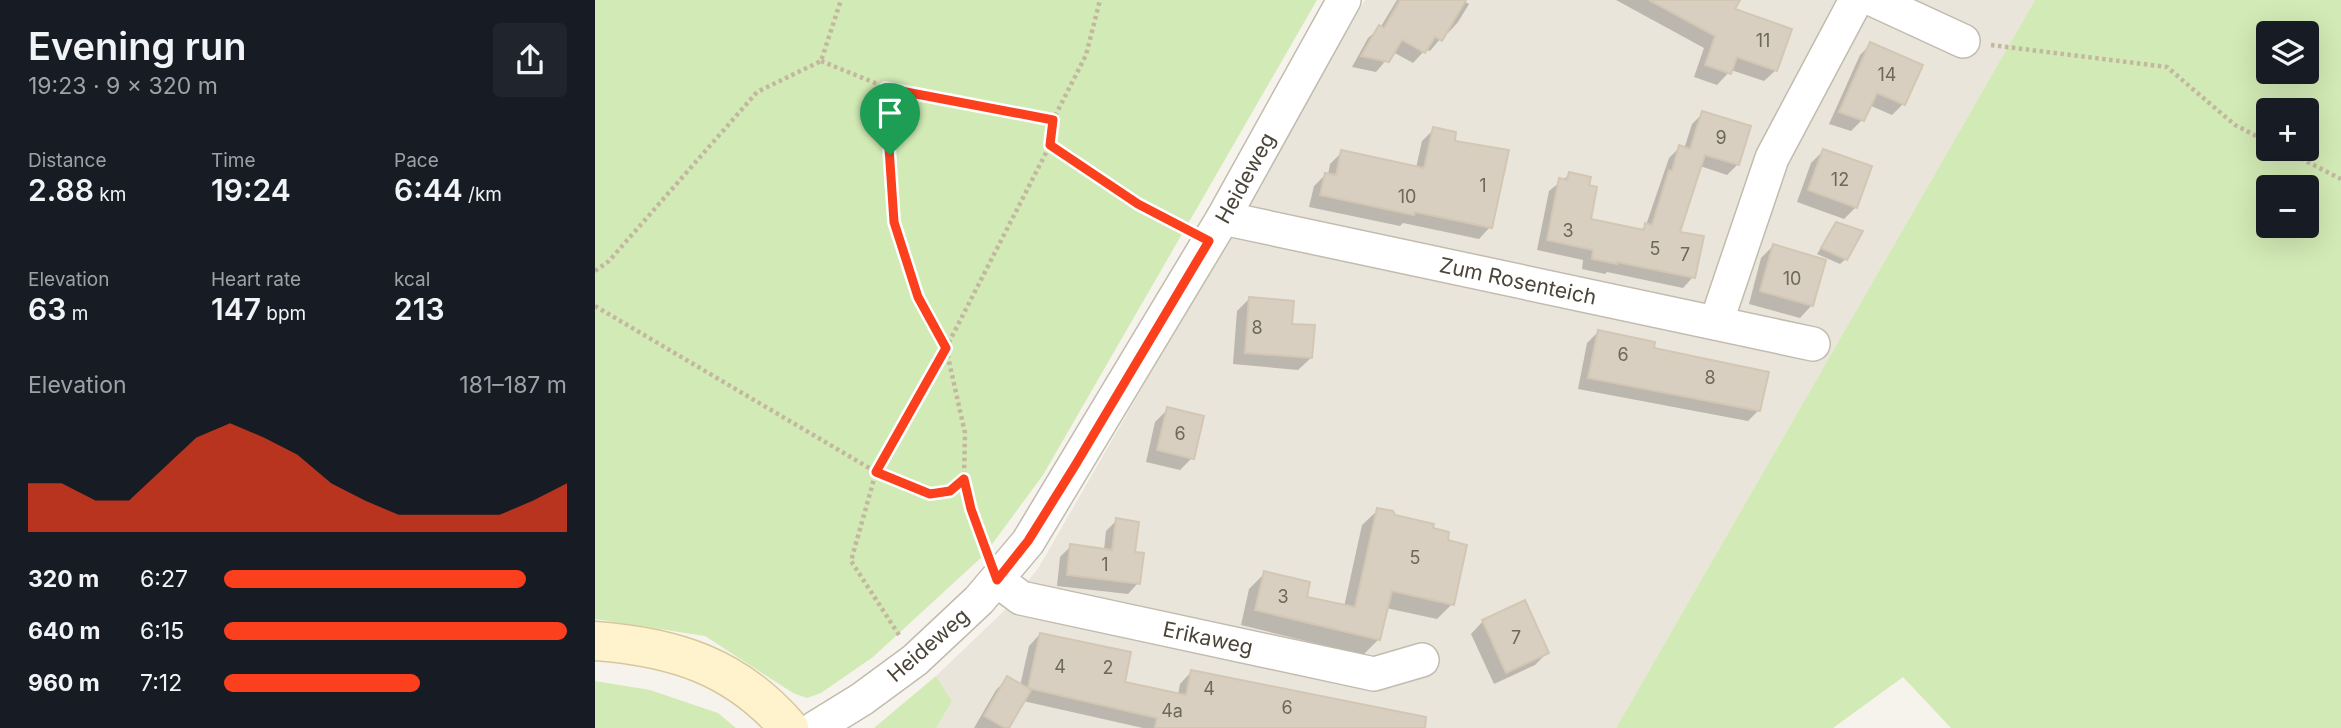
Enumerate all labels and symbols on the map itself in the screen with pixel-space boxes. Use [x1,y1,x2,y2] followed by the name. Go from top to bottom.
[1756,30,1770,51] house number: 11
[1878,64,1896,85] house number: 14
[860,83,920,155] pin
[1715,127,1727,148] house number: 9
[1210,128,1280,228] street label: Heideweg
[1831,169,1849,190] house number: 12
[1479,175,1487,196] house number: 1
[1398,186,1416,207] house number: 10
[1562,220,1574,241] house number: 3
[1650,238,1660,259] house number: 5
[1680,244,1690,265] house number: 7
[1437,252,1599,310] street label: Zum Rosenteich
[1783,268,1801,289] house number: 10
[1251,317,1263,338] house number: 8
[1617,344,1629,365] house number: 6
[1704,367,1716,388] house number: 8
[1174,423,1186,444] house number: 6
[1410,547,1420,568] house number: 5
[1101,554,1109,575] house number: 1
[1277,586,1289,607] house number: 3
[882,603,974,687] street label: Heideweg
[1161,616,1255,660] street label: Erikaweg
[1511,627,1521,648] house number: 7
[1054,656,1066,677] house number: 4
[1103,657,1113,678] house number: 2
[1203,678,1215,699] house number: 4
[1281,697,1293,718] house number: 6
[1161,700,1183,721] house number: 4a

